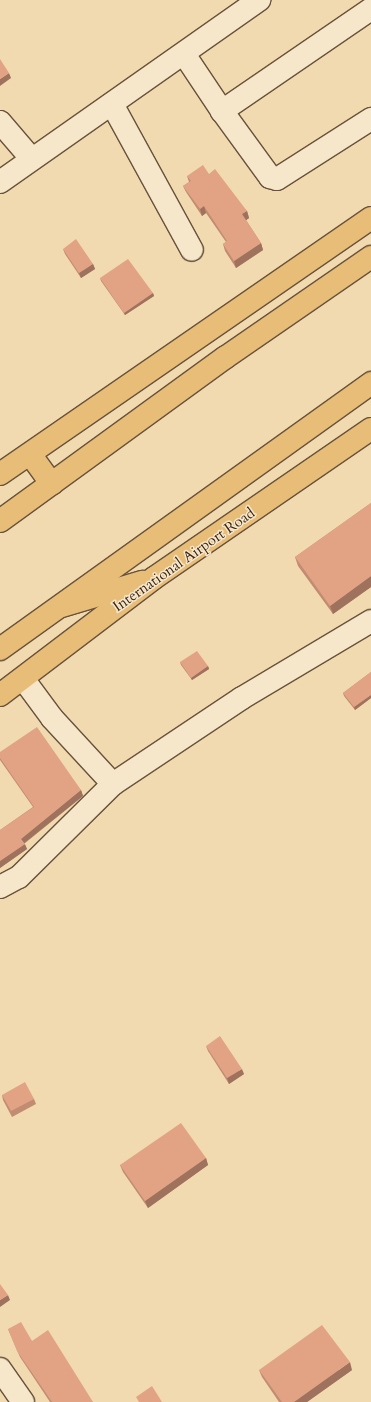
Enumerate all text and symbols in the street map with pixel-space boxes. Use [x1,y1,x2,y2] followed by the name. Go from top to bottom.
[110,504,258,616] street label: International Airport Road

